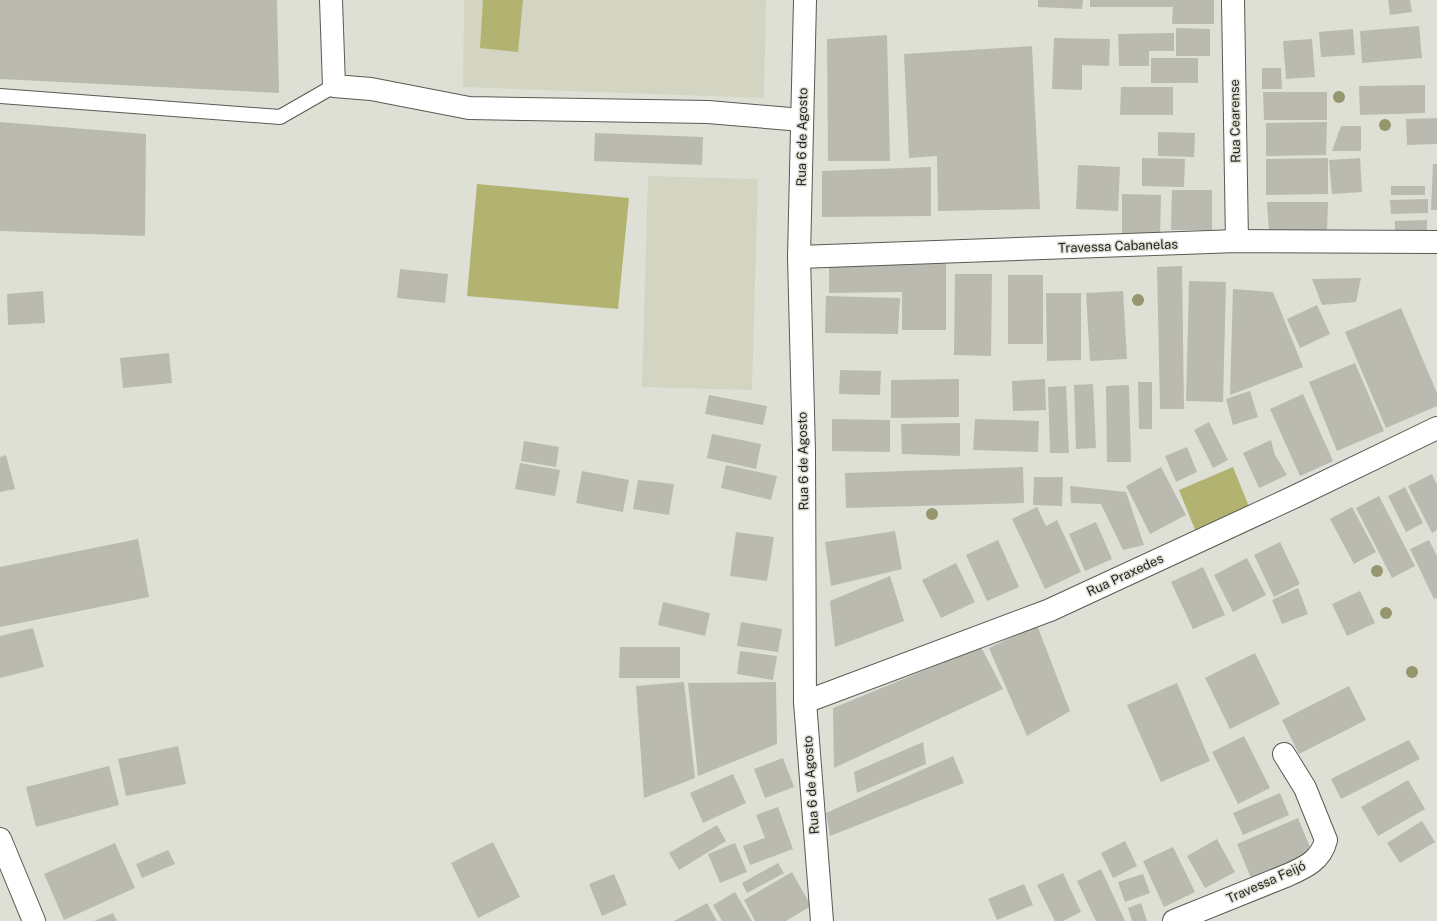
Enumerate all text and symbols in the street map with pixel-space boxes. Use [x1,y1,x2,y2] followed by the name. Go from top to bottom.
[1227,79,1243,163] street label: Rua Cearense
[794,88,810,186] street label: Rua 6 de Agosto
[1058,236,1178,256] street label: Travessa Cabanelas
[795,412,811,510] street label: Rua 6 de Agosto
[1084,551,1166,599] street label: Rua Praxedes
[800,735,822,835] street label: Rua 6 de Agosto
[1224,858,1308,906] street label: Travessa Feijó

